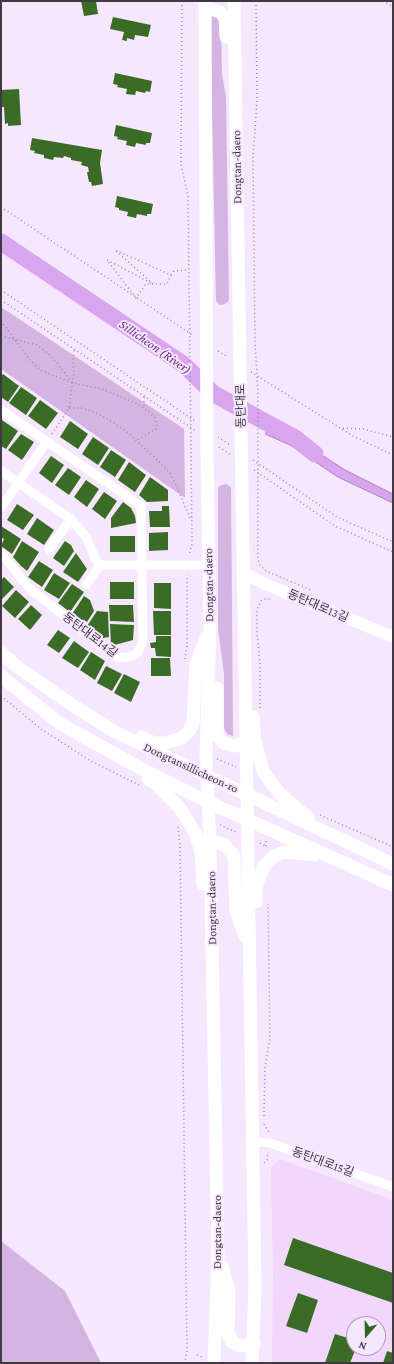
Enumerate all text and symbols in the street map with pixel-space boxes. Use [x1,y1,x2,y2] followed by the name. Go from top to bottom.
[229,130,245,204] street label: Dongtan-daero
[116,317,194,377] water label: Sillicheon (River)
[233,384,249,428] street label: 동탄대로
[201,548,217,622] street label: Dongtan-daero
[285,587,351,625] street label: 동탄대로13길
[60,610,120,660] street label: 동탄대로14길
[141,740,241,796] street label: Dongtansillicheon-ro
[204,871,220,945] street label: Dongtan-daero
[290,1144,356,1180] street label: 동탄대로15길
[210,1195,224,1269] street label: Dongtan-daero
[346,1316,386,1356] north arrow
[357,1339,368,1353] text: N

